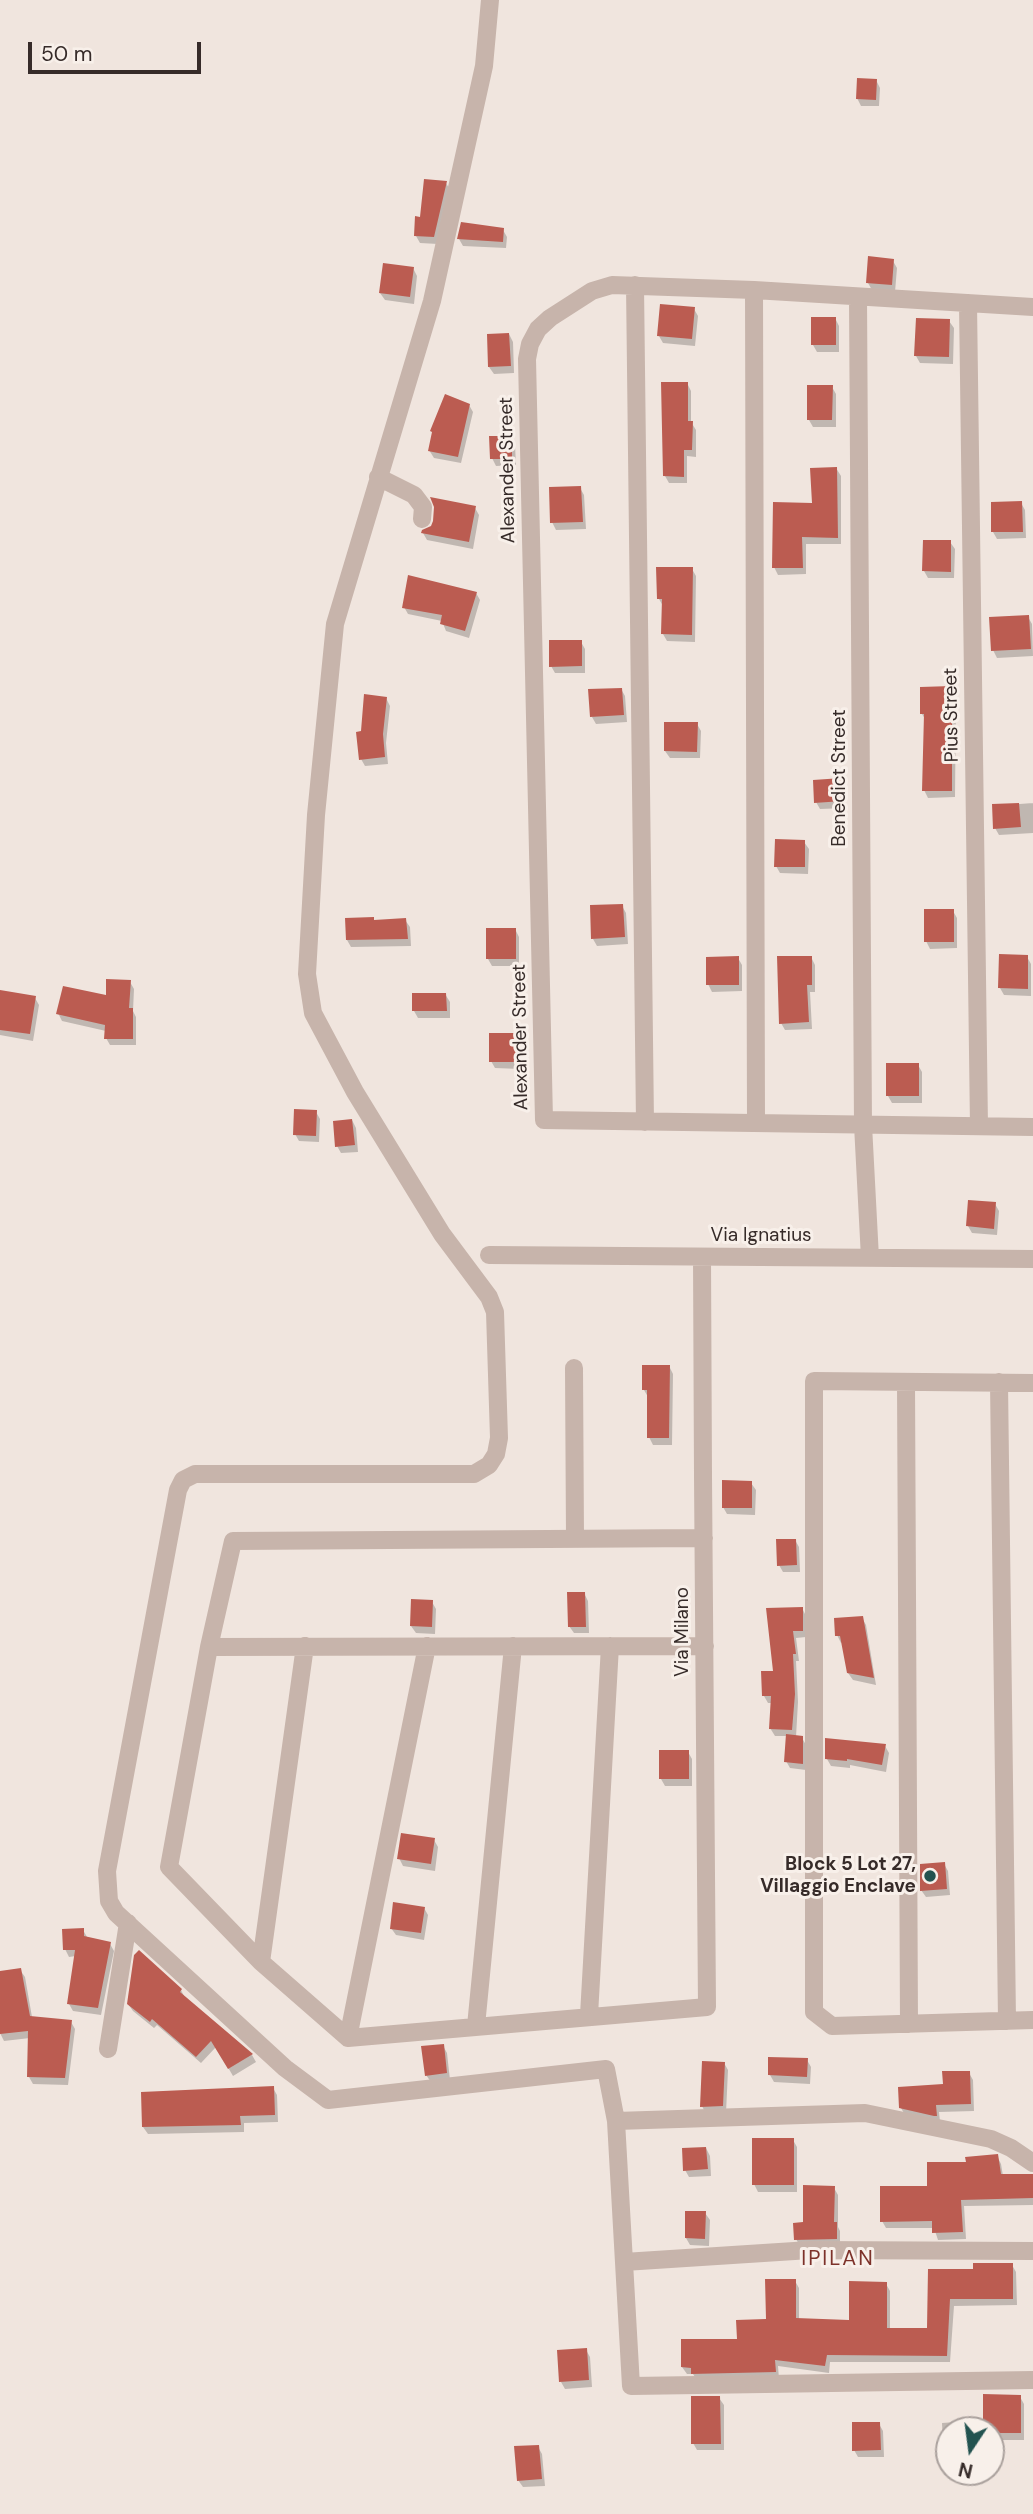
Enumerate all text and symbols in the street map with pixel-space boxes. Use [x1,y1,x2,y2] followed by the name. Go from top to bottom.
[32,28,205,72] scale bar
[41,40,92,68] text: 50 m
[495,397,521,543] street label: Alexander Street
[940,667,964,763] street label: Pius Street
[829,709,851,847] street label: Benedict Street
[508,964,534,1110] street label: Alexander Street
[710,1225,812,1247] street label: Via Ignatius
[672,1587,694,1677] street label: Via Milano
[760,1854,916,1898] place label: Block 5 Lot 27, Villaggio Enclave
[922,1868,938,1884] marker: Block 5 Lot 27, Villaggio Enclave
[802,2246,874,2272] district label: IPILAN
[935,2416,1005,2486] north arrow
[956,2456,975,2484] text: N

